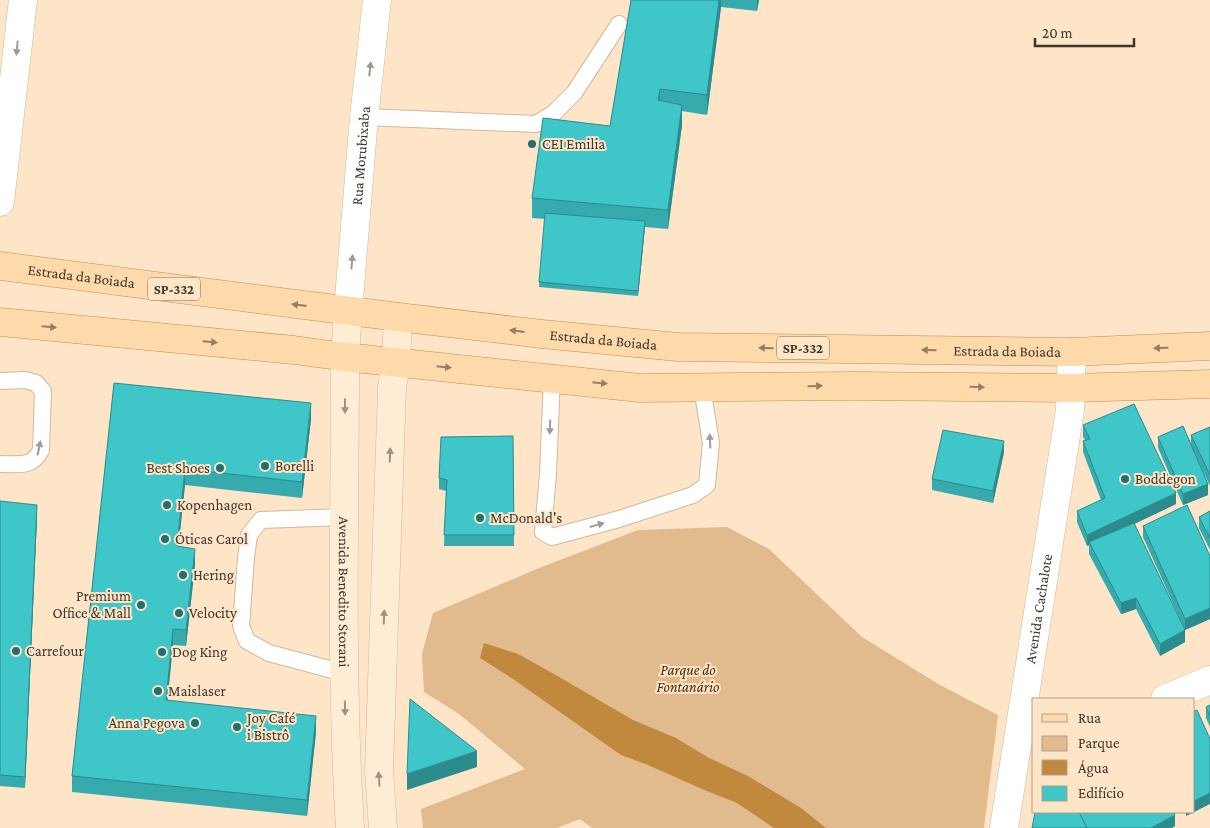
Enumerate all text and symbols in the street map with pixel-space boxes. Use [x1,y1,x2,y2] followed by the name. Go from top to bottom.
[1035,15,1134,47] scale bar
[1042,25,1073,41] text: 20 m
[13,41,21,57] one-way arrow
[366,60,374,76] one-way arrow
[349,105,373,206] street label: Rua Morubixaba
[542,136,605,152] place label: CEI Emilia
[526,138,538,150] marker: CEI Emilia
[348,254,356,270] one-way arrow
[27,262,136,291] street label: Estrada da Boiada
[148,278,200,300] road number: SP-332
[291,300,307,308] one-way arrow
[41,323,57,331] one-way arrow
[509,327,525,335] one-way arrow
[549,327,658,353] street label: Estrada da Boiada
[777,336,829,359] road number: SP-332
[203,338,219,346] one-way arrow
[953,342,1061,360] street label: Estrada da Boiada
[758,344,774,352] one-way arrow
[1153,345,1169,353] one-way arrow
[921,346,937,354] one-way arrow
[437,363,453,371] one-way arrow
[592,379,608,387] one-way arrow
[807,382,823,390] one-way arrow
[970,383,986,391] one-way arrow
[341,398,349,414] one-way arrow
[545,419,553,435] one-way arrow
[705,432,713,448] one-way arrow
[36,440,44,456] one-way arrow
[386,446,394,462] one-way arrow
[275,458,314,474] place label: Borelli
[147,460,210,476] place label: Best Shoes
[259,460,271,472] marker: Borelli
[214,462,226,474] marker: Best Shoes
[1135,471,1196,488] place label: Boddegon
[1119,473,1131,485] marker: Boddegon
[177,497,252,514] place label: Kopenhagen
[161,499,173,511] marker: Kopenhagen
[490,510,562,526] place label: McDonald's
[474,512,486,524] marker: McDonald's
[336,516,352,668] street label: Avenida Benedito Storani
[590,521,605,529] one-way arrow
[175,531,248,547] place label: Óticas Carol
[159,533,171,545] marker: Óticas Carol
[1022,552,1055,665] street label: Avenida Cachalote
[193,567,234,584] place label: Hering
[177,569,189,581] marker: Hering
[52,588,131,621] place label: Premium Office & Mall
[135,599,147,611] marker: Premium Office & Mall
[189,605,237,622] place label: Velocity
[173,607,185,619] marker: Velocity
[381,609,389,625] one-way arrow
[26,643,84,659] place label: Carrefour
[172,644,227,661] place label: Dog King
[10,645,22,657] marker: Carrefour
[156,646,168,658] marker: Dog King
[657,662,719,695] park label: Parque do Fontanário
[168,683,227,699] place label: Maislaser
[152,685,164,697] marker: Maislaser
[1032,698,1195,813] legend
[341,700,349,716] one-way arrow
[245,710,296,743] place label: Joy Café i Bistrô
[1078,710,1101,726] text: Rua
[108,715,185,732] place label: Anna Pegova
[189,717,201,729] marker: Anna Pegova
[231,721,243,733] marker: Joy Café i Bistrô
[1078,735,1120,752] text: Parque
[1078,760,1109,777] text: Água
[375,771,383,787] one-way arrow
[1078,785,1124,801] text: Edifício

